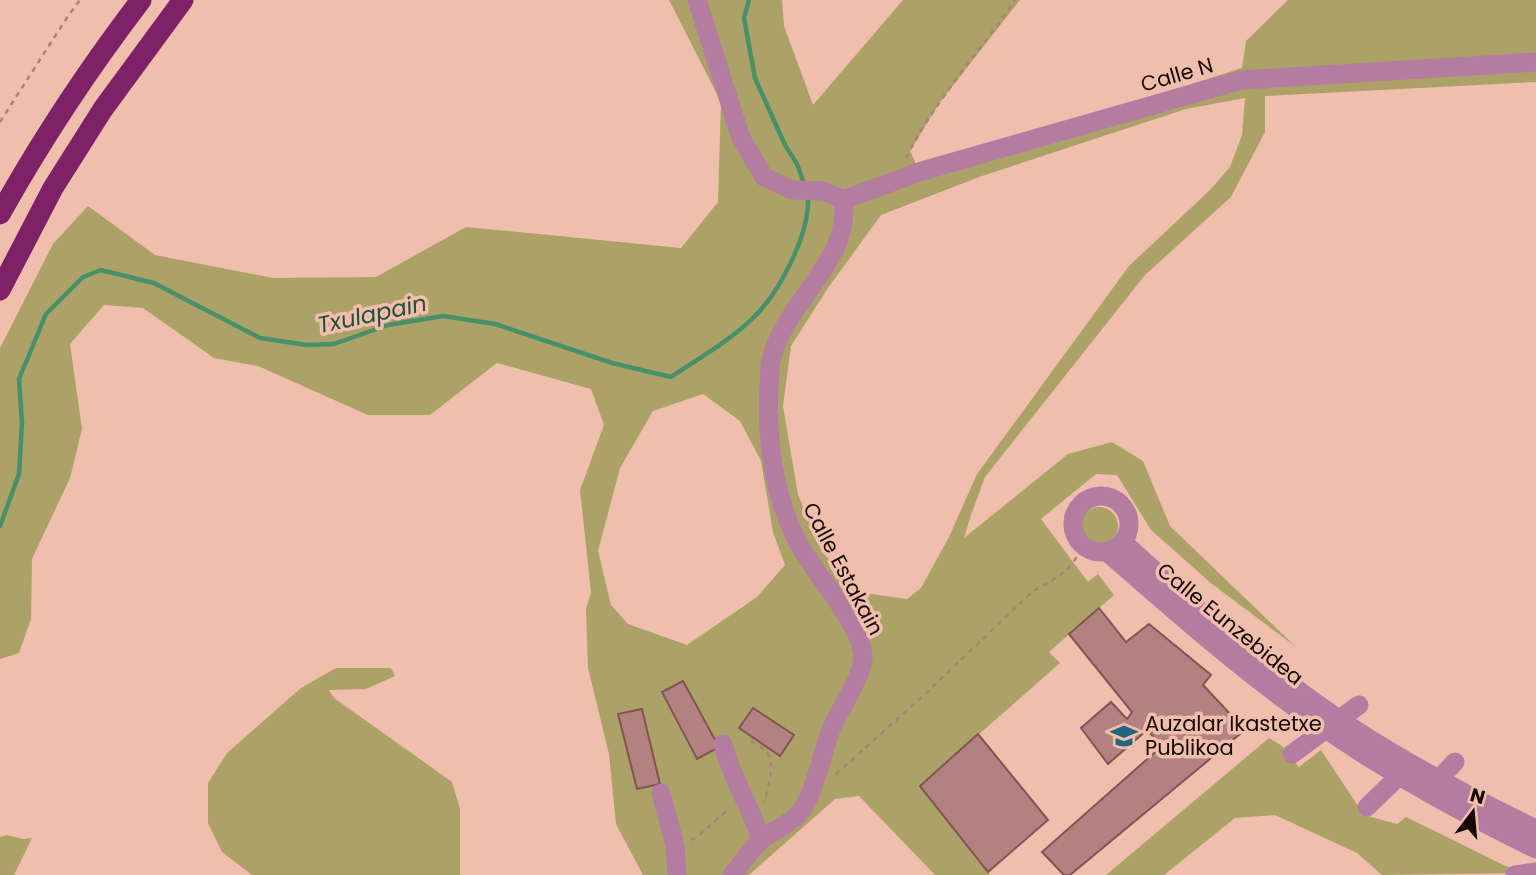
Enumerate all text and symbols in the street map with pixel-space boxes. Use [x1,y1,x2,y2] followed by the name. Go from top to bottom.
[1137,50,1216,99] street label: Calle N
[314,287,430,341] water label: Txulapain
[796,497,891,640] street label: Calle Estakain
[1151,556,1310,692] street label: Calle Eunzebidea
[1145,709,1322,762] place label: Auzalar Ikastetxe Publikoa
[1109,721,1139,751] school or university icon: Auzalar Ikastetxe Publikoa
[1438,777,1508,847] north arrow
[1467,781,1488,811] text: N

